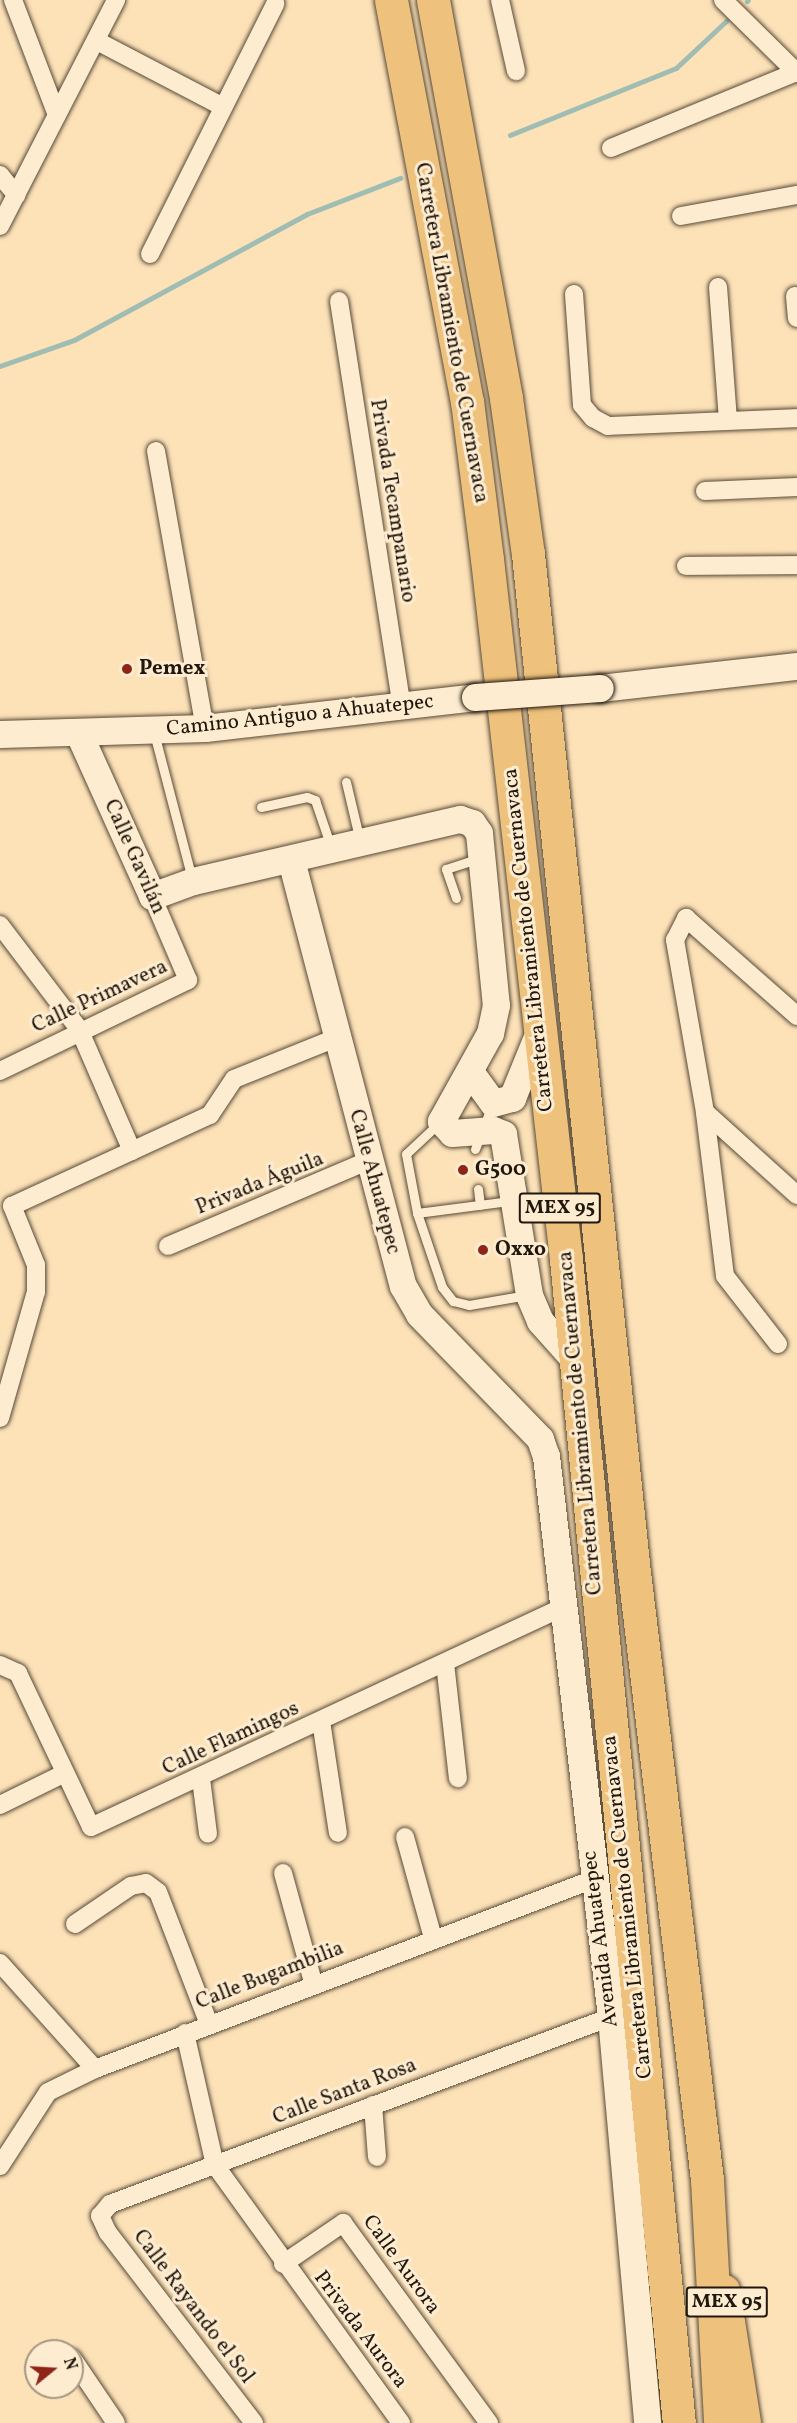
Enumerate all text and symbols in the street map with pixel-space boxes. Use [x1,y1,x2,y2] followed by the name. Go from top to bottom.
[409,161,493,505] street label: Carretera Libramiento de Cuernavaca
[363,397,421,605] street label: Privada Tecampanario
[139,656,205,682] place label: Pemex
[120,662,134,676] marker: Pemex
[165,689,435,743] street label: Camino Antiguo a Ahuatepec
[498,767,560,1113] street label: Carretera Libramiento de Cuernavaca
[98,796,170,918] street label: Calle Gavilán
[28,955,172,1039] street label: Calle Primavera
[343,1107,405,1257] street label: Calle Ahuatepec
[192,1147,328,1221] street label: Privada Águila
[475,1157,526,1183] place label: G500
[456,1163,470,1177] marker: G500
[518,1191,602,1225] road number: MEX 95
[495,1237,546,1263] place label: Oxxo
[476,1243,490,1257] marker: Oxxo
[553,1250,609,1596] street label: Carretera Libramiento de Cuernavaca
[159,1696,303,1782] street label: Calle Flamingos
[597,1734,659,2080] street label: Carretera Libramiento de Cuernavaca
[578,1849,624,2029] street label: Avenida Ahuatepec
[192,1936,348,2016] street label: Calle Bugambilia
[270,2053,420,2131] street label: Calle Santa Rosa
[357,2211,445,2319] street label: Calle Aurora
[127,2225,259,2389] street label: Calle Rayando el Sol
[308,2266,412,2394] street label: Privada Aurora
[685,2285,769,2319] road number: MEX 95
[24,2339,84,2399] north arrow
[57,2355,81,2373] text: N

